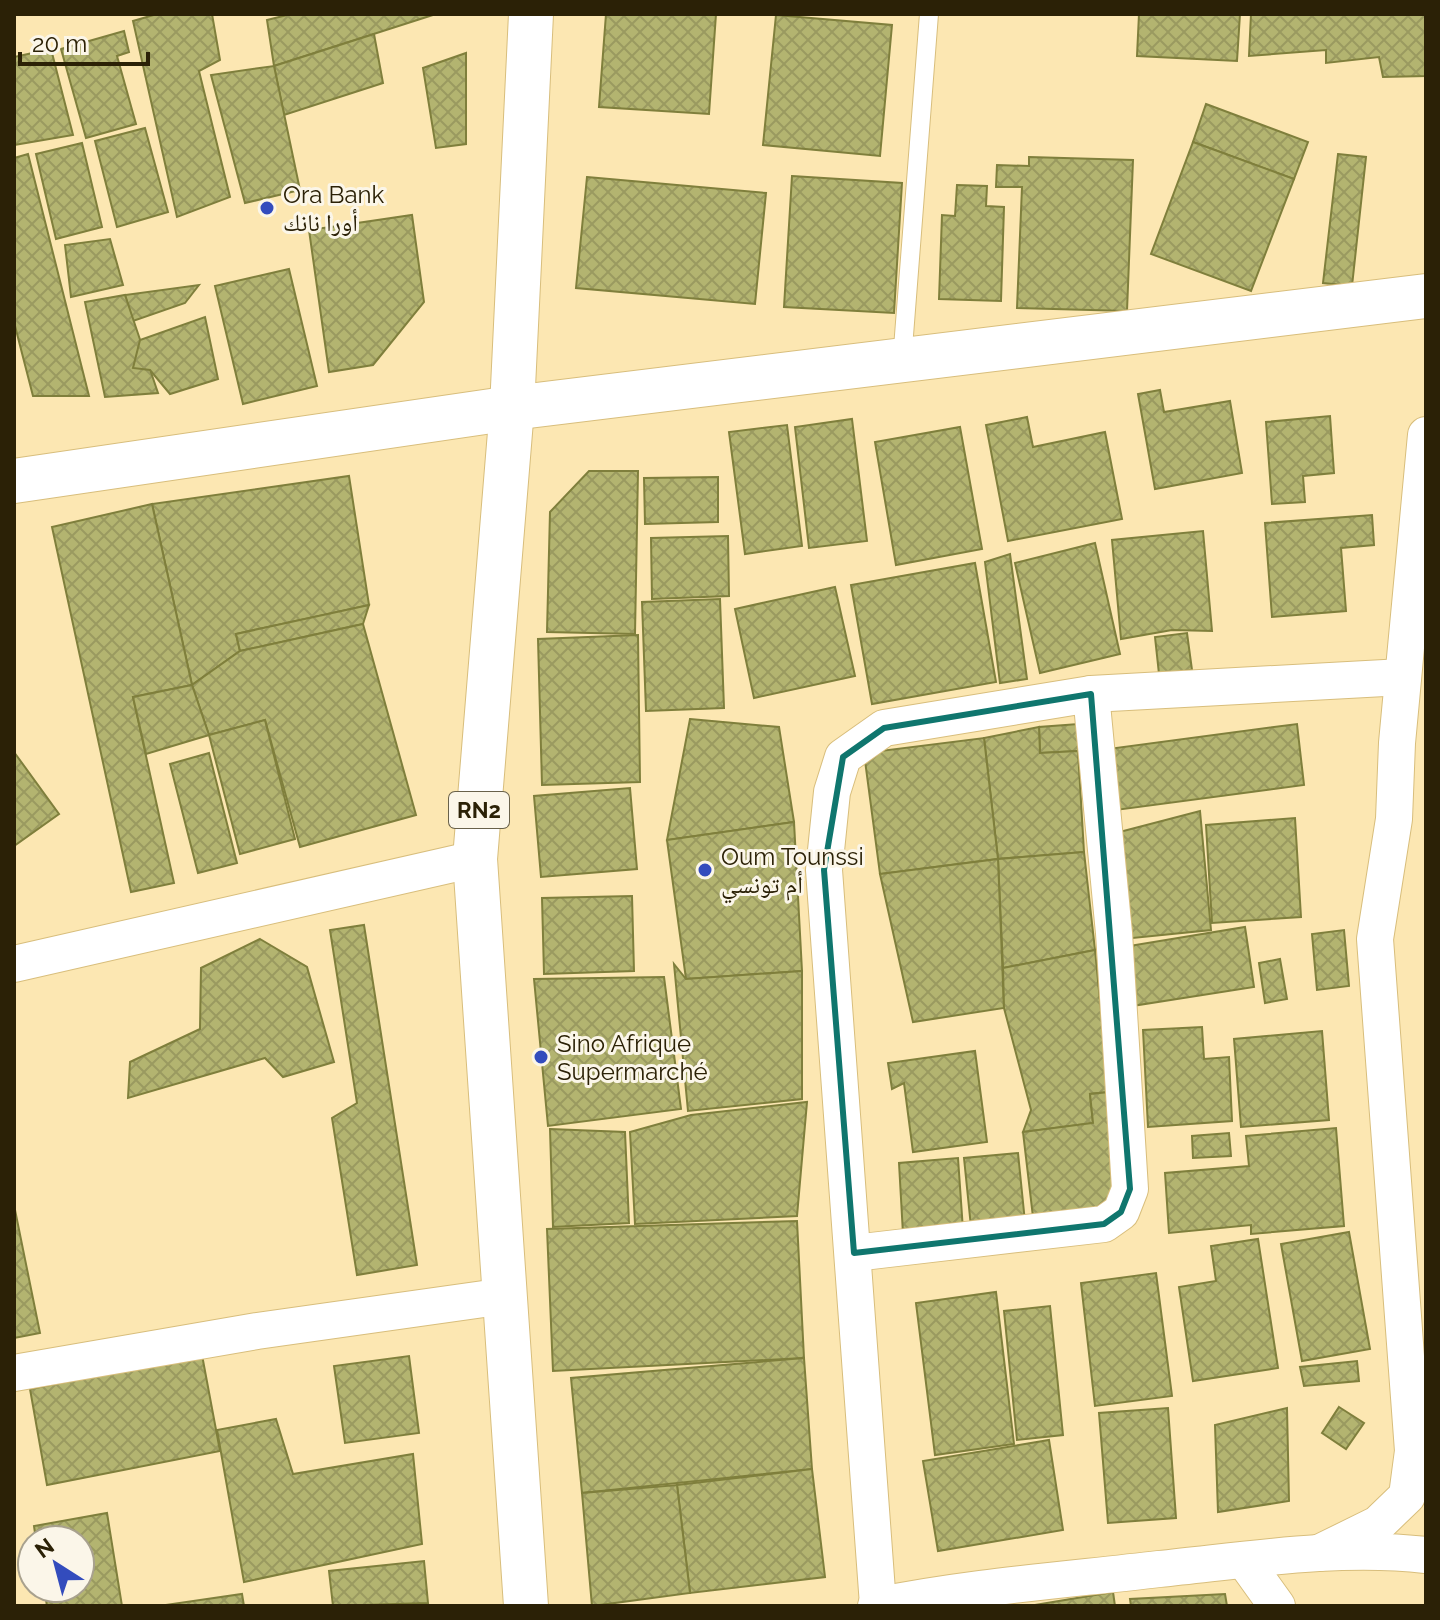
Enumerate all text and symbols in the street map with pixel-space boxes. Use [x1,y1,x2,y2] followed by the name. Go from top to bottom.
[20,16,148,66] scale bar
[32,29,87,58] text: 20 m
[283,180,385,237] place label: Ora Bank أورا نانك
[258,199,276,217] marker: Ora Bank أورا نانك
[449,792,509,828] road number: RN2
[721,842,864,904] place label: Oum Tounssi أم تونسي
[696,861,714,879] marker: Oum Tounssi أم تونسي
[557,1029,708,1086] place label: Sino Afrique Supermarché
[532,1048,550,1066] marker: Sino Afrique Supermarché
[16,1524,96,1604] north arrow
[30,1532,59,1563] text: N

